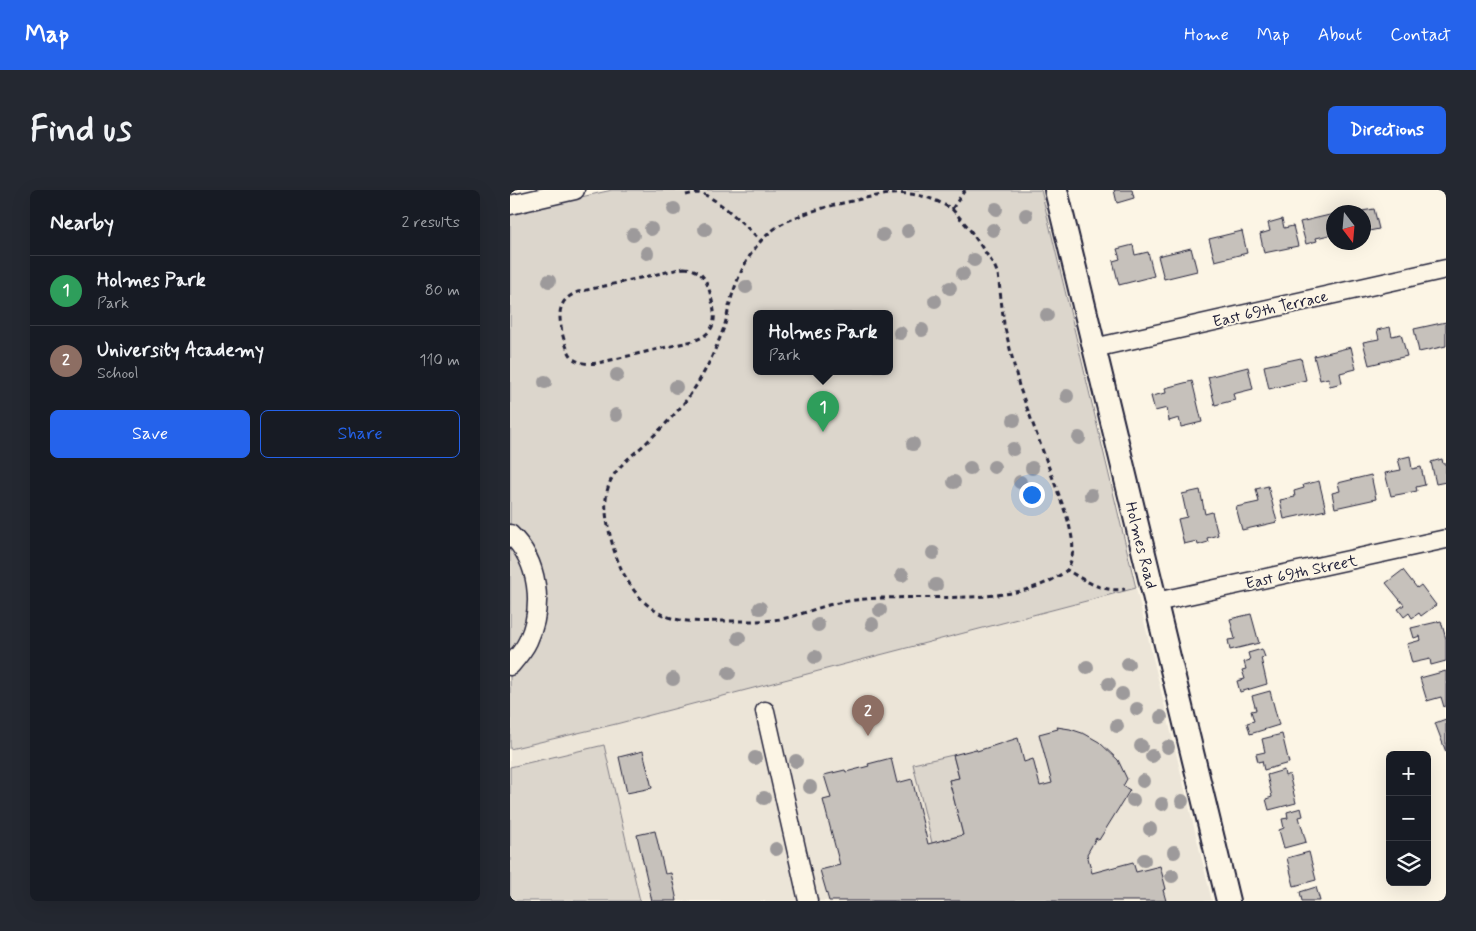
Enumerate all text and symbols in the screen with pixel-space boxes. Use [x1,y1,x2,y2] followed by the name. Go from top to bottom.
[25,20,69,51] text: Map
[1184,23,1229,47] text: Home
[1257,23,1290,47] text: Map
[1318,23,1362,47] text: About
[1390,23,1451,47] text: Contact
[1328,106,1446,154] button: Directions
[30,107,132,153] text: Find us
[1326,205,1371,250] north arrow
[50,209,114,237] text: Nearby
[402,212,460,233] text: 2 results
[97,268,206,293] text: Holmes Park
[62,280,70,301] text: 1
[425,280,460,301] text: 80 m
[1211,286,1331,333] street label: East 69th Terrace
[97,293,129,314] text: Park
[753,310,893,375] popup
[769,320,877,345] text: Holmes Park
[97,338,264,363] text: University Academy
[769,345,801,366] text: Park
[62,350,70,371] text: 2
[419,350,460,371] text: 110 m
[97,363,138,384] text: School
[807,391,839,432] pin: 1
[50,410,250,458] button: Save
[260,410,460,458] button: Share
[1019,482,1045,508] your location
[1120,500,1161,591] street label: Holmes Road
[1243,550,1360,595] street label: East 69th Street
[852,695,884,736] pin: 2
[1386,751,1431,886] map controls
[1386,751,1431,796] button: +
[1386,796,1431,841] button: −
[1386,841,1431,886] button: layers

